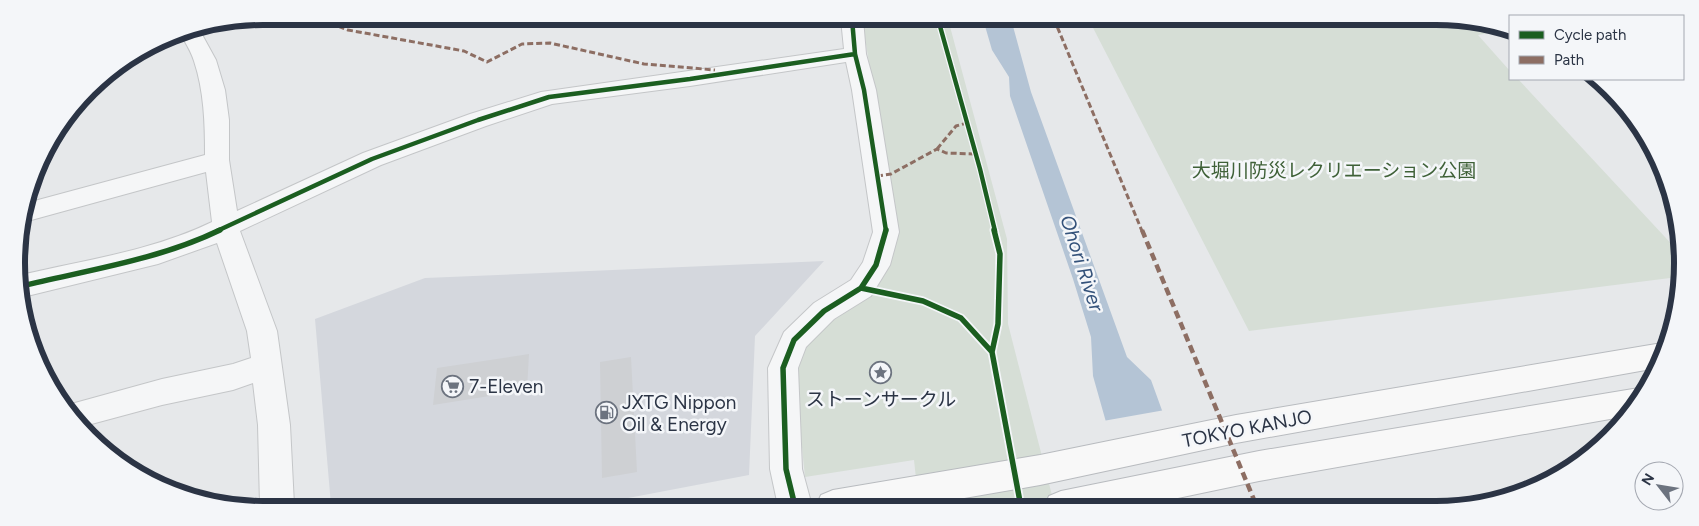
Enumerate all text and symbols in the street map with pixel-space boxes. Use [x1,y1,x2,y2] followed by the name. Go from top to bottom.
[1509,15,1684,80] legend
[1554,26,1626,44] text: Cycle path
[1554,51,1584,69] text: Path
[1192,159,1476,182] park label: 大堀川防災レクリエーション公園
[1055,212,1109,315] water label: Ohori River
[869,361,893,385] place icon: ストーンサークル
[441,374,465,398] supermarket icon: 7-Eleven
[469,375,543,398] place label: 7-Eleven
[806,388,956,411] place label: ストーンサークル
[622,391,736,436] place label: JXTG Nippon Oil & Energy
[594,401,618,425] fuel station icon: JXTG Nippon Oil & Energy
[1180,405,1314,452] street label: TOKYO KANJO
[1634,461,1684,511] north arrow
[1638,471,1658,489] text: N

